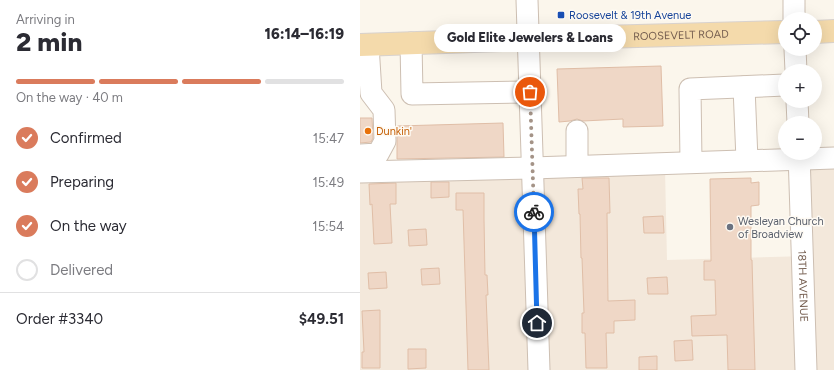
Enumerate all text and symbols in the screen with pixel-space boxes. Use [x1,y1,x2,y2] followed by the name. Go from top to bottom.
[569,9,691,22] place label: Roosevelt & 19th Avenue
[556,10,566,20] marker: Roosevelt & 19th Avenue
[16,12,75,27] text: Arriving in
[778,12,822,160] map controls
[778,12,822,56] button: locate
[434,24,626,52] callout: Gold Elite Jewelers & Loans
[265,25,344,43] text: 16:14–16:19
[16,26,82,58] text: 2 min
[633,27,729,43] street label: ROOSEVELT ROAD
[447,30,613,45] text: Gold Elite Jewelers & Loans
[778,64,822,108] button: +
[513,75,547,109] pin
[519,81,541,103] icon: bag
[16,90,123,105] text: On the way · 40 m
[778,116,822,160] button: −
[376,125,412,138] place label: Dunkin'
[363,126,373,136] marker: Dunkin'
[16,127,38,149] icon: check
[50,129,122,147] text: Confirmed
[313,131,344,146] text: 15:47
[16,171,38,193] icon: check
[50,173,114,191] text: Preparing
[312,175,344,190] text: 15:49
[514,192,554,232] courier
[523,201,545,223] icon: bike
[16,215,38,237] icon: check
[738,215,824,241] place label: Wesleyan Church of Broadview
[50,217,127,235] text: On the way
[312,219,344,234] text: 15:54
[725,222,735,232] marker: Wesleyan Church of Broadview
[796,250,811,322] street label: 18TH AVENUE
[50,261,113,279] text: Delivered
[520,306,554,340] pin
[16,310,103,328] text: Order #3340
[299,310,344,328] text: $49.51
[526,312,548,334] icon: home

